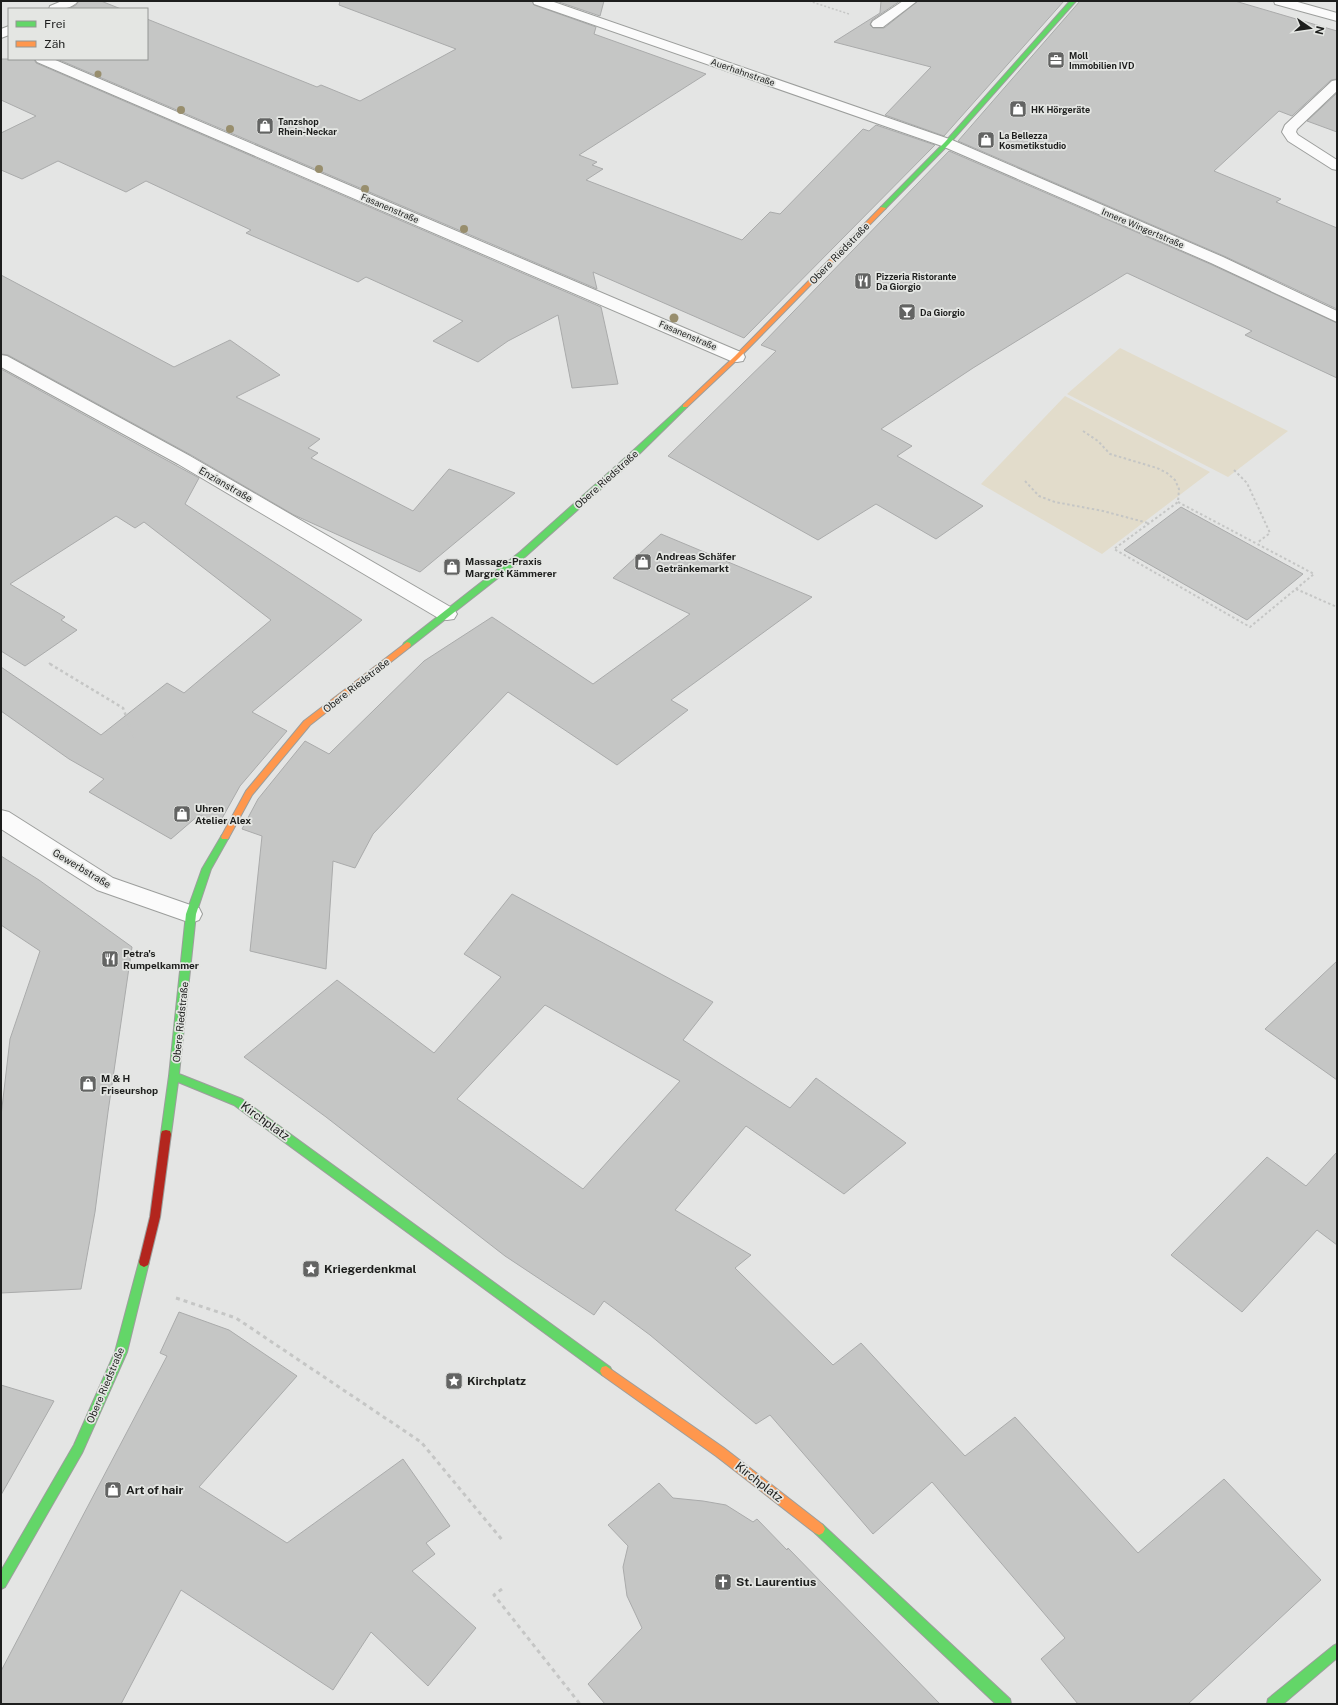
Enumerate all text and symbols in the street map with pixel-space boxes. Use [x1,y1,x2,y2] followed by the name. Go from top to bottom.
[8,8,148,60] legend
[1290,8,1330,48] north arrow
[44,17,66,31] text: Frei
[1313,25,1327,36] text: N
[44,37,65,51] text: Zäh
[1046,50,1066,70] office icon: Moll Immobilien IVD
[1069,50,1135,71] place label: Moll Immobilien IVD
[709,56,777,88] street label: Auerhahnstraße
[1008,99,1028,119] shop icon: HK Hörgeräte
[1031,104,1090,115] place label: HK Hörgeräte
[255,116,275,136] shop icon: Tanzshop Rhein-Neckar
[278,116,337,137] place label: Tanzshop Rhein-Neckar
[976,130,996,150] shop icon: La Bellezza Kosmetikstudio
[999,130,1066,151] place label: La Bellezza Kosmetikstudio
[359,191,421,225] street label: Fasanenstraße
[1100,206,1186,250] street label: Innere Wingertstraße
[806,219,872,286] street label: Obere Riedstraße
[853,271,873,291] restaurant icon: Pizzeria Ristorante Da Giorgio
[876,271,957,292] place label: Pizzeria Ristorante Da Giorgio
[897,302,917,322] bar icon: Da Giorgio
[920,307,965,318] place label: Da Giorgio
[657,318,719,352] street label: Fasanenstraße
[572,447,640,511] street label: Obere Riedstraße
[197,464,255,504] street label: Enzianstraße
[656,550,736,574] place label: Andreas Schäfer Getränkemarkt
[633,552,653,572] shop icon: Andreas Schäfer Getränkemarkt
[465,555,557,579] place label: Massage-Praxis Margret Kämmerer
[442,557,462,577] shop icon: Massage-Praxis Margret Kämmerer
[320,655,392,715] street label: Obere Riedstraße
[195,802,251,826] place label: Uhren Atelier Alex
[172,804,192,824] shop icon: Uhren Atelier Alex
[51,846,114,890] street label: Gewerbstraße
[123,947,199,971] place label: Petra's Rumpelkammer
[100,949,120,969] restaurant icon: Petra's Rumpelkammer
[170,981,190,1063] street label: Obere Riedstraße
[101,1072,158,1096] place label: M & H Friseurshop
[78,1074,98,1094] shop icon: M & H Friseurshop
[238,1099,292,1143] street label: Kirchplatz
[301,1259,321,1279] place icon: Kriegerdenkmal
[324,1262,417,1276] place label: Kriegerdenkmal
[84,1345,127,1425] street label: Obere Riedstraße
[444,1371,464,1391] place icon: Kirchplatz
[467,1374,526,1388] place label: Kirchplatz
[732,1459,786,1505] street label: Kirchplatz
[103,1480,123,1500] shop icon: Art of hair
[126,1483,184,1497] place label: Art of hair
[713,1572,733,1592] church icon: St. Laurentius
[736,1575,816,1589] place label: St. Laurentius

